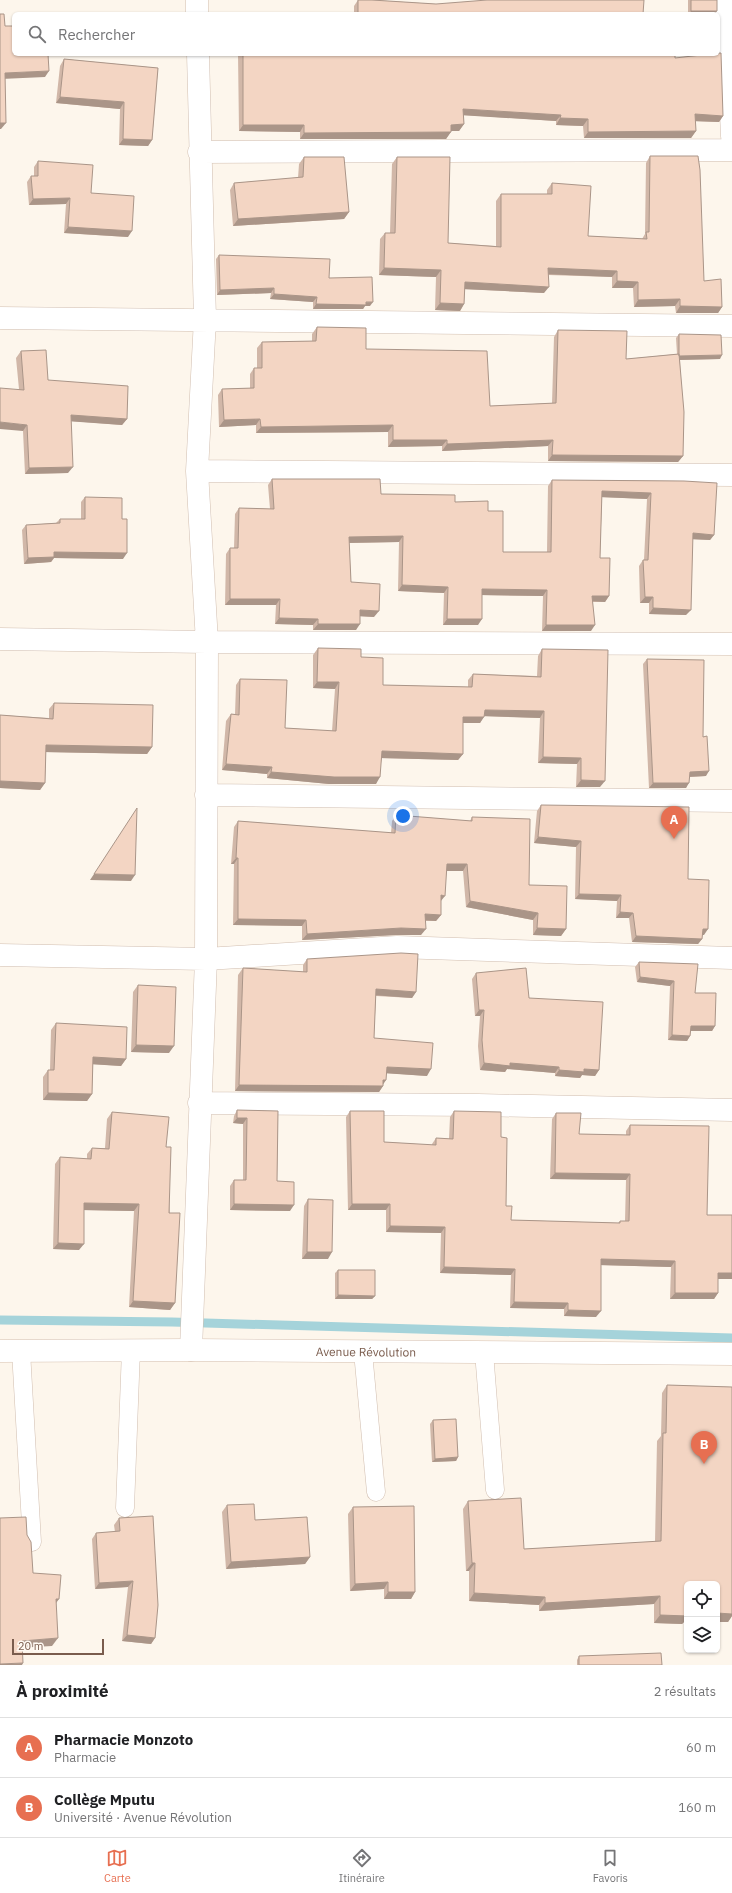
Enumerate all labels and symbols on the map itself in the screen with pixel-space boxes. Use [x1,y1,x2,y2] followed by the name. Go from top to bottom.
[393,806,413,826] your location
[661,806,687,839] pin: A
[316,1343,416,1359] street label: Avenue Révolution
[691,1431,717,1464] pin: B
[12,1637,104,1656] scale bar

